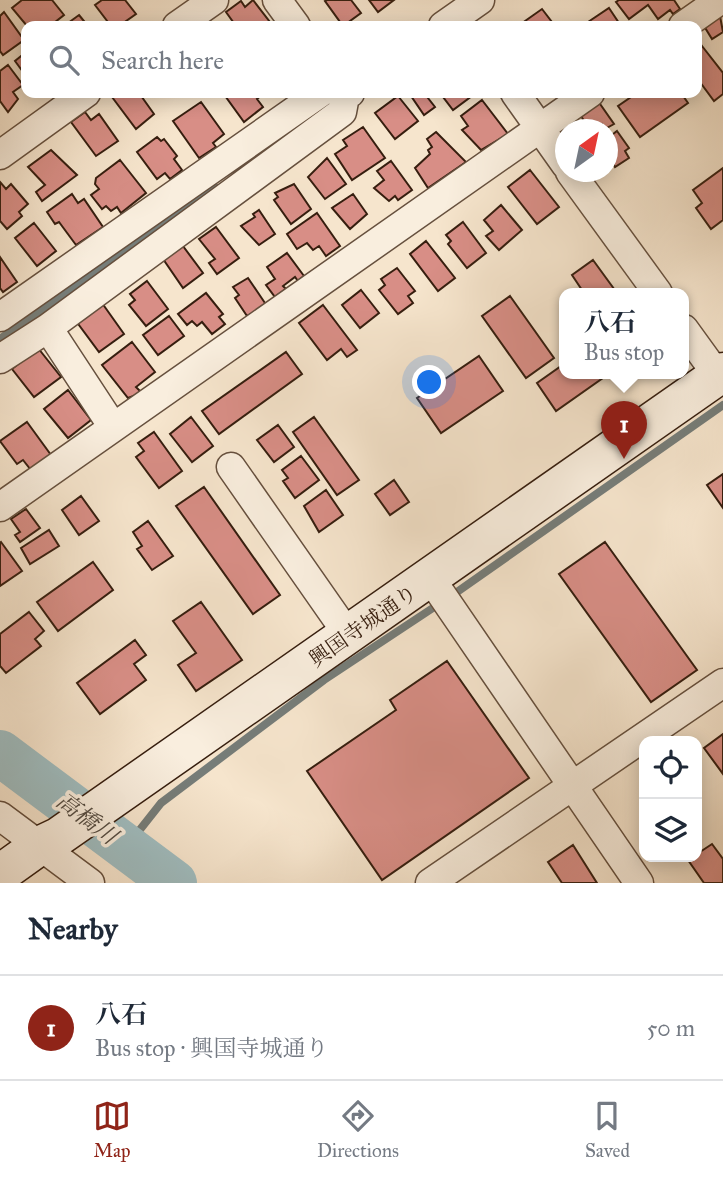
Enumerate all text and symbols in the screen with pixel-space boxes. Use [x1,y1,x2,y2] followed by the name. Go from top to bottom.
[21,21,702,98] search box
[45,41,83,79] icon: search
[101,44,224,76] text: Search here
[555,119,618,182] north arrow
[559,288,689,379] popup
[584,306,636,338] text: 八石
[584,338,664,366] text: Bus stop
[412,365,446,399] your location
[601,401,647,459] pin: 1
[304,579,422,673] street label: 興国寺城通り
[639,736,702,862] map controls
[639,736,702,799] button: locate
[51,786,125,852] water label: 高橋川
[639,799,702,862] button: layers
[28,911,118,947] text: Nearby
[95,998,147,1030] text: 八石
[46,1014,56,1042] text: 1
[647,1014,695,1042] text: 50 m
[95,1034,329,1062] text: Bus stop · 興国寺城通り
[93,1097,131,1162] tab: Map
[317,1097,399,1162] tab: Directions
[585,1097,630,1162] tab: Saved

